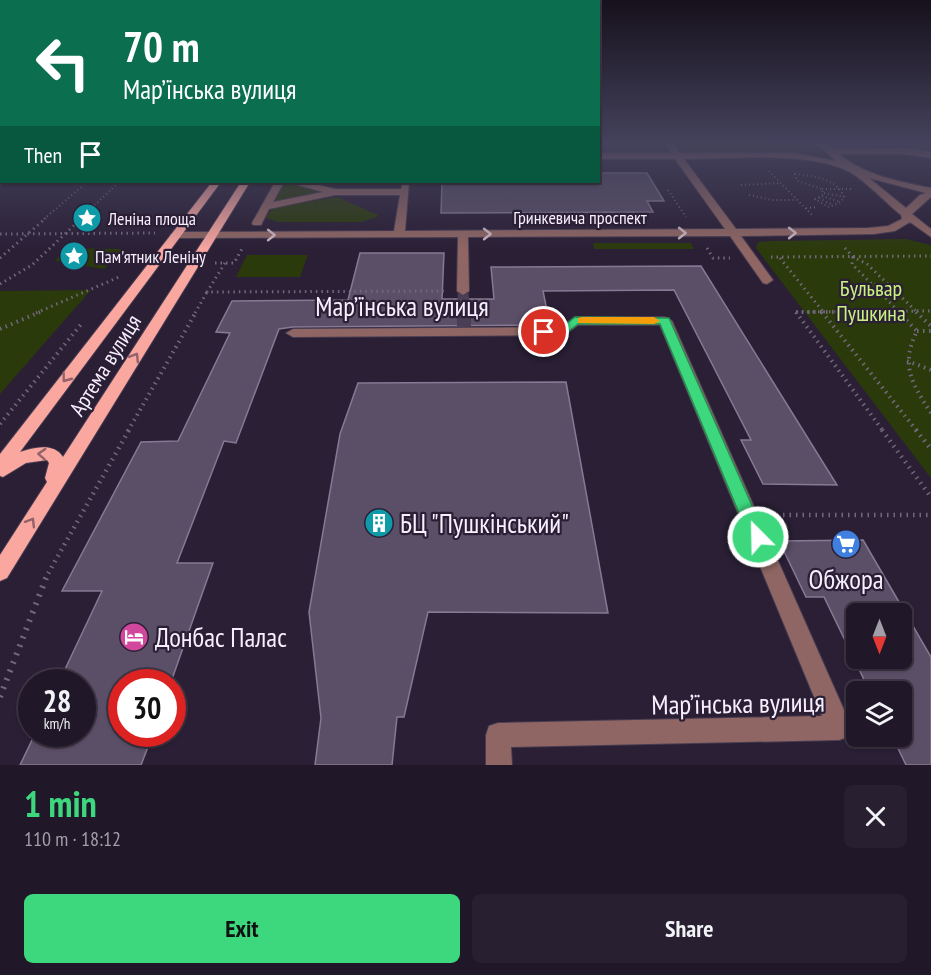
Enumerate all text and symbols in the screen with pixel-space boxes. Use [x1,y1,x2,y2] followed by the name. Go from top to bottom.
[123,19,200,74] text: 70 m
[24,24,102,102] icon: left
[123,72,297,106] text: Мар’їнська вулиця
[74,138,107,171] icon: arrive
[24,141,62,169] text: Then
[71,202,103,234] place icon: Леніна площа
[513,206,647,229] street label: Гринкевича проспект
[107,207,196,230] place label: Леніна площа
[677,227,686,239] one-way arrow
[788,227,797,239] one-way arrow
[482,228,491,240] one-way arrow
[266,229,275,241] one-way arrow
[58,240,90,272] place icon: Пам'ятник Леніну
[95,245,206,268] place label: Пам'ятник Леніну
[836,274,906,327] park label: Бульвар Пушкина
[315,289,489,323] street label: Мар’їнська вулиця
[518,306,569,357] pin
[63,309,147,421] street label: Артема вулиця
[527,315,560,348] icon: arrive
[128,353,139,364] one-way arrow
[62,372,73,383] one-way arrow
[37,448,46,461] one-way arrow
[726,505,790,569] position arrow
[400,506,569,540] place label: БЦ "Пушкінський"
[363,507,395,539] building icon: БЦ "Пушкінський"
[24,518,35,529] one-way arrow
[830,528,862,560] supermarket icon: Обжора
[809,562,883,596] place label: Обжора
[846,603,912,669] north arrow
[846,603,912,747] map controls
[155,620,287,654] place label: Донбас Палас
[118,621,150,653] hotel icon: Донбас Палас
[108,669,186,747] speed limit sign: 30
[43,681,71,720] text: 28
[846,681,912,747] button: layers
[651,684,825,722] street label: Мар’їнська вулиця
[44,714,70,733] text: km/h
[24,780,97,827] text: 1 min
[844,785,907,848] button: close
[24,826,121,852] text: 110 m · 18:12
[24,894,460,963] button: Exit
[472,894,907,963] button: Share

